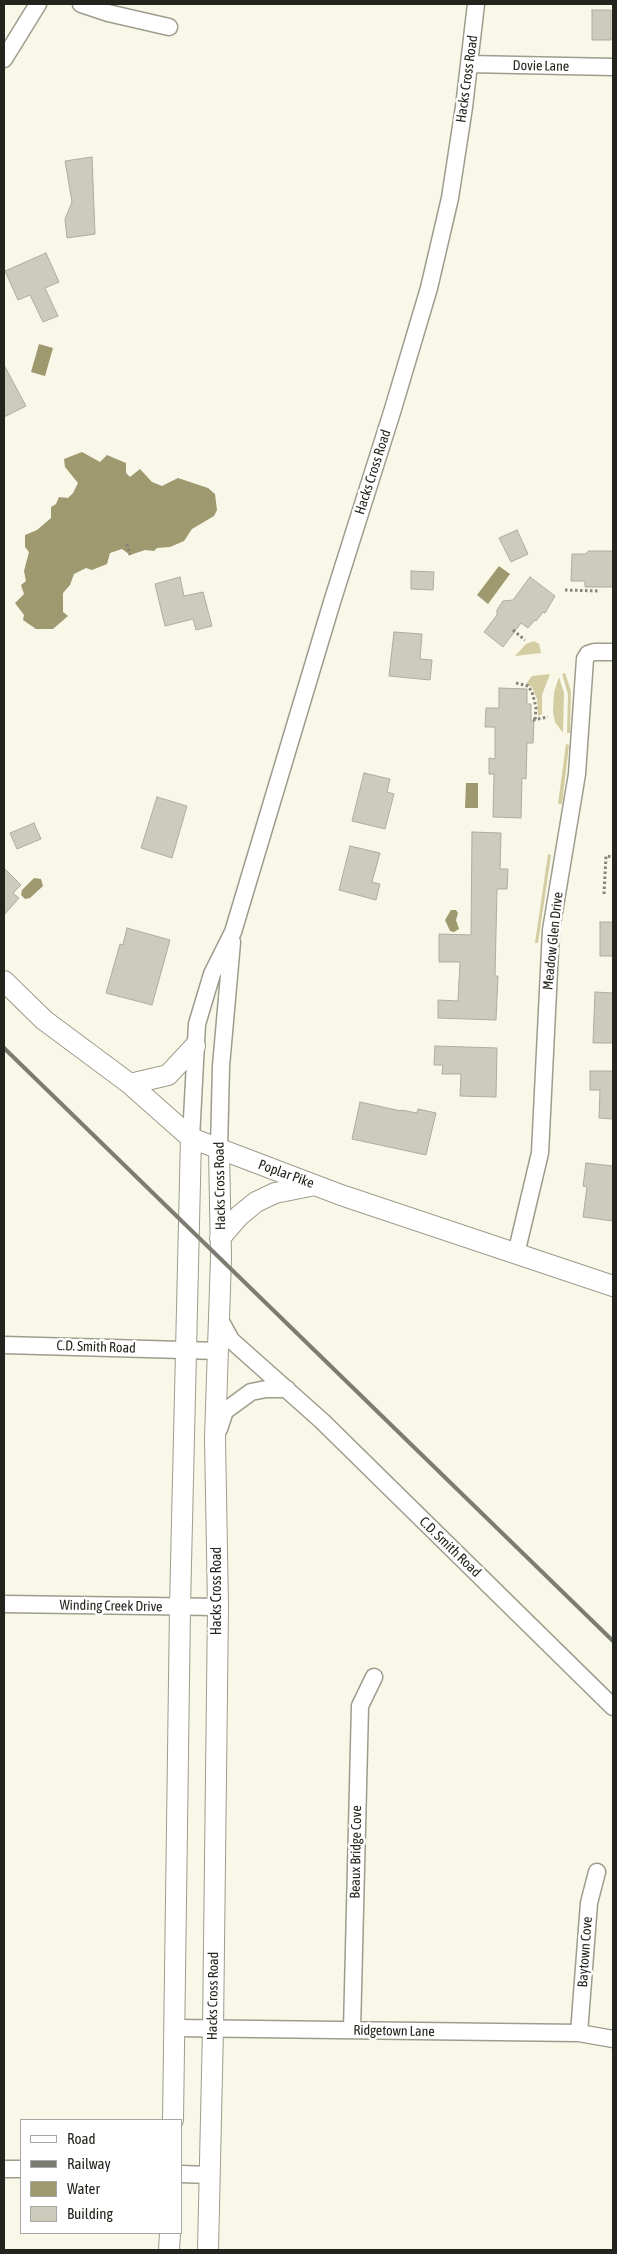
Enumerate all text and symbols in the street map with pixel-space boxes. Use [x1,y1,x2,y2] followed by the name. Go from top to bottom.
[453,34,481,124] street label: Hacks Cross Road
[513,57,569,75] street label: Dovie Lane
[351,427,395,517] street label: Hacks Cross Road
[539,891,567,991] street label: Meadow Glen Drive
[211,1142,229,1230] street label: Hacks Cross Road
[256,1156,316,1192] street label: Poplar Pike
[56,1337,136,1357] street label: C.D. Smith Road
[416,1513,484,1581] street label: C.D. Smith Road
[209,1547,225,1635] street label: Hacks Cross Road
[59,1597,163,1615] street label: Winding Creek Drive
[347,1805,365,1899] street label: Beaux Bridge Cove
[574,1916,596,1988] street label: Baytown Cove
[204,1952,222,2040] street label: Hacks Cross Road
[353,2022,435,2040] street label: Ridgetown Lane
[20,2119,182,2234] legend
[67,2130,96,2147] text: Road
[67,2155,111,2172] text: Railway
[67,2180,100,2197] text: Water
[67,2205,113,2222] text: Building

